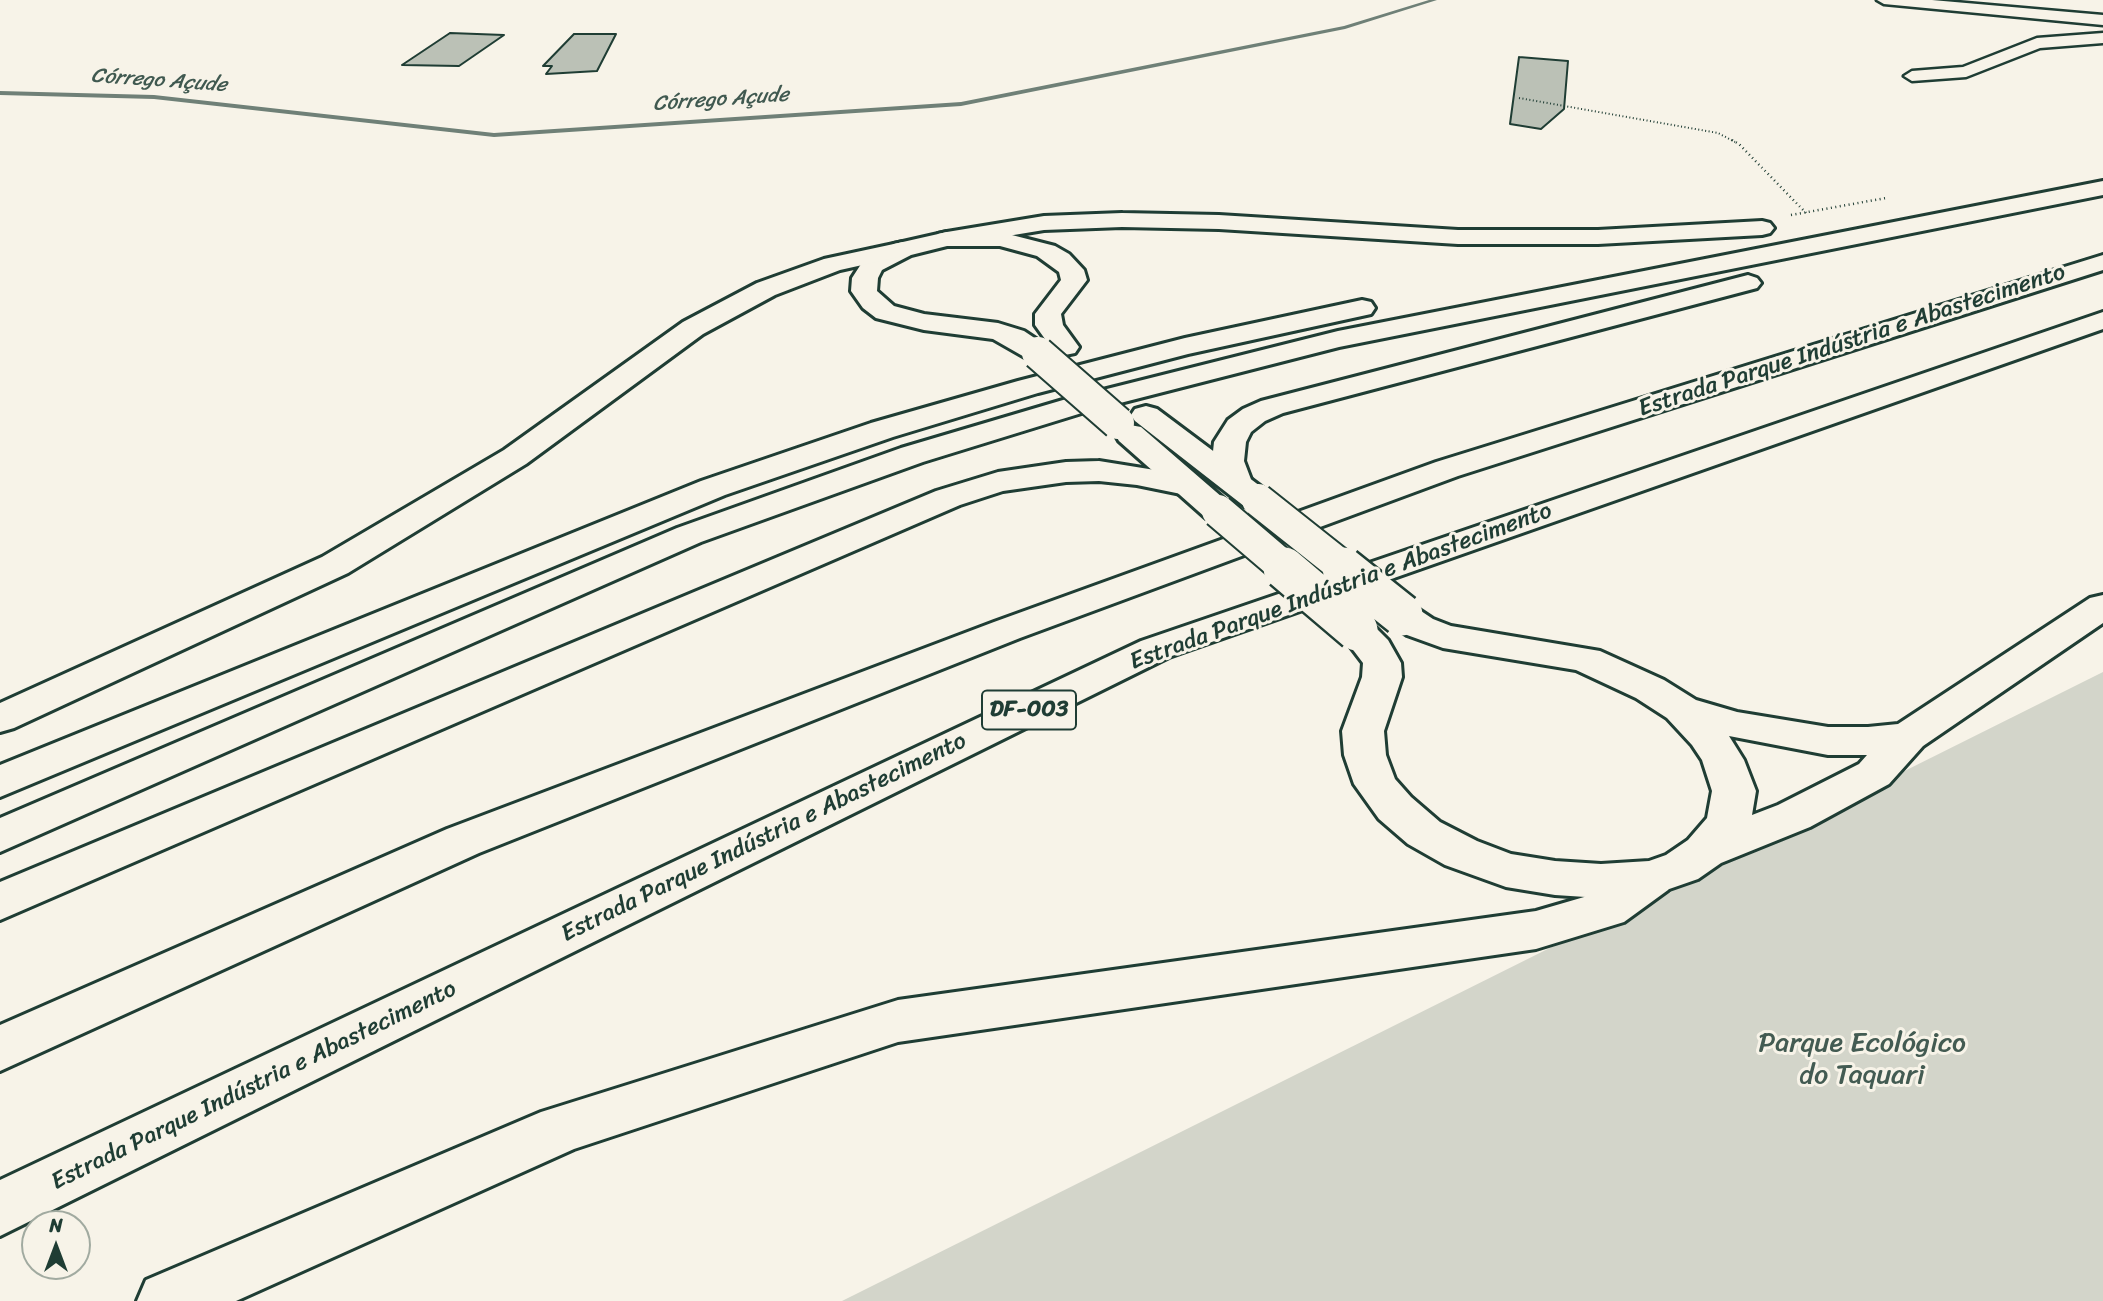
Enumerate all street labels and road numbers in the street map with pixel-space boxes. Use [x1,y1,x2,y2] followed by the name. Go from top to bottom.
[1635,258,2069,424] street label: Estrada Parque Indústria e Abastecimento
[1126,497,1556,677] street label: Estrada Parque Indústria e Abastecimento
[982,690,1076,730] road number: DF-003
[557,727,971,949] street label: Estrada Parque Indústria e Abastecimento
[47,975,461,1197] street label: Estrada Parque Indústria e Abastecimento

